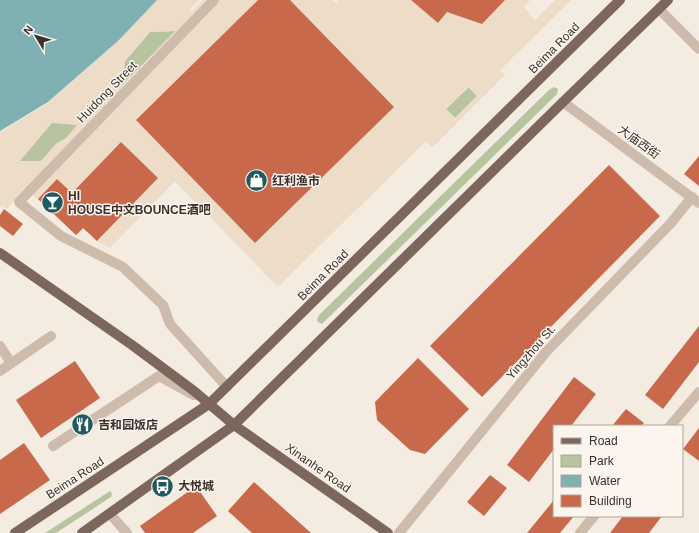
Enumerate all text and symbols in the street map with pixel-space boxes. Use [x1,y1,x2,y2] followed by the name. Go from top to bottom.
[16,16,56,56] north arrow
[526,20,582,76] street label: Beima Road
[21,23,35,37] text: N
[74,58,140,126] street label: Huidong Street
[615,122,663,162] street label: 大庙西街
[244,168,270,194] shop icon: 红利渔市
[272,174,320,188] place label: 红利渔市
[68,189,211,217] place label: HI HOUSE中文BOUNCE酒吧
[39,190,65,216] bar icon: HI HOUSE中文BOUNCE酒吧
[295,247,351,303] street label: Beima Road
[504,322,558,382] street label: Yingzhou St.
[69,412,95,438] restaurant icon: 吉和园饭店
[98,418,158,432] place label: 吉和园饭店
[553,425,683,517] legend
[589,434,618,448] text: Road
[283,440,353,496] street label: Xinanhe Road
[43,454,107,502] street label: Beima Road
[589,454,615,468] text: Park
[150,473,176,499] bus stop icon: 大悦城
[589,474,621,488] text: Water
[178,479,214,493] place label: 大悦城
[589,494,632,508] text: Building

